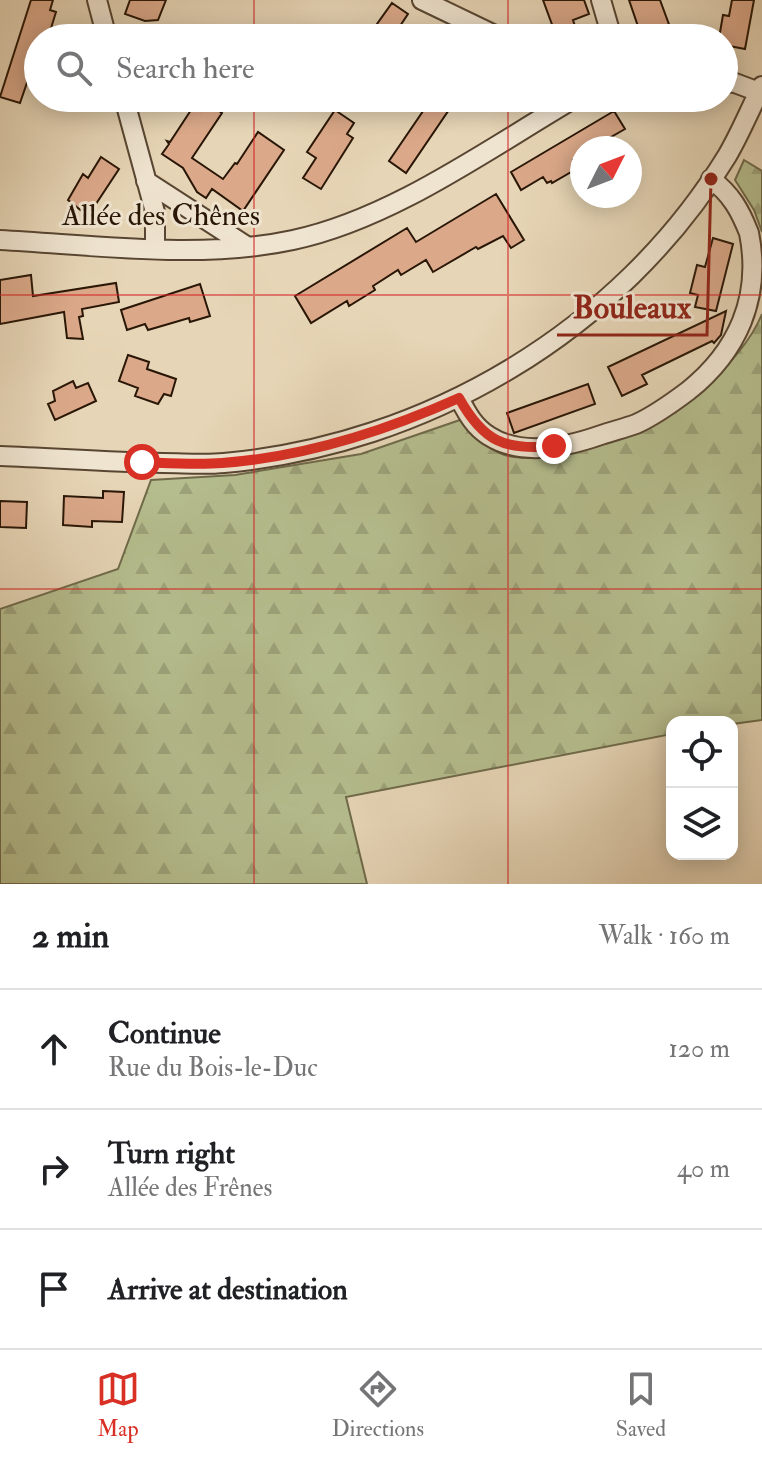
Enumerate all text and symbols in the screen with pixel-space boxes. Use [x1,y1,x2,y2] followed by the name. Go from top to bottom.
[24,24,738,112] search box
[52,46,96,90] icon: search
[116,50,255,87] text: Search here
[570,136,642,208] north arrow
[61,197,260,234] street label: Allée des Chênes
[557,279,707,335] callout: Bouleaux
[573,288,692,328] text: Bouleaux
[536,428,572,464] route end
[124,444,160,480] route start
[666,716,738,860] map controls
[666,716,738,788] button: locate
[666,788,738,860] button: layers
[32,915,109,958] text: 2 min
[599,920,730,952] text: Walk · 160 m
[108,1015,221,1052] text: Continue
[32,1027,76,1071] icon: ahead
[669,1033,730,1065] text: 120 m
[108,1052,318,1084] text: Rue du Bois-le-Duc
[108,1135,235,1172] text: Turn right
[32,1147,76,1191] icon: right
[677,1153,730,1185] text: 40 m
[108,1172,272,1204] text: Allée des Frênes
[32,1267,76,1311] icon: arrive
[108,1271,348,1308] text: Arrive at destination
[96,1367,140,1443] tab: Map
[332,1367,424,1443] tab: Directions
[616,1367,666,1443] tab: Saved

